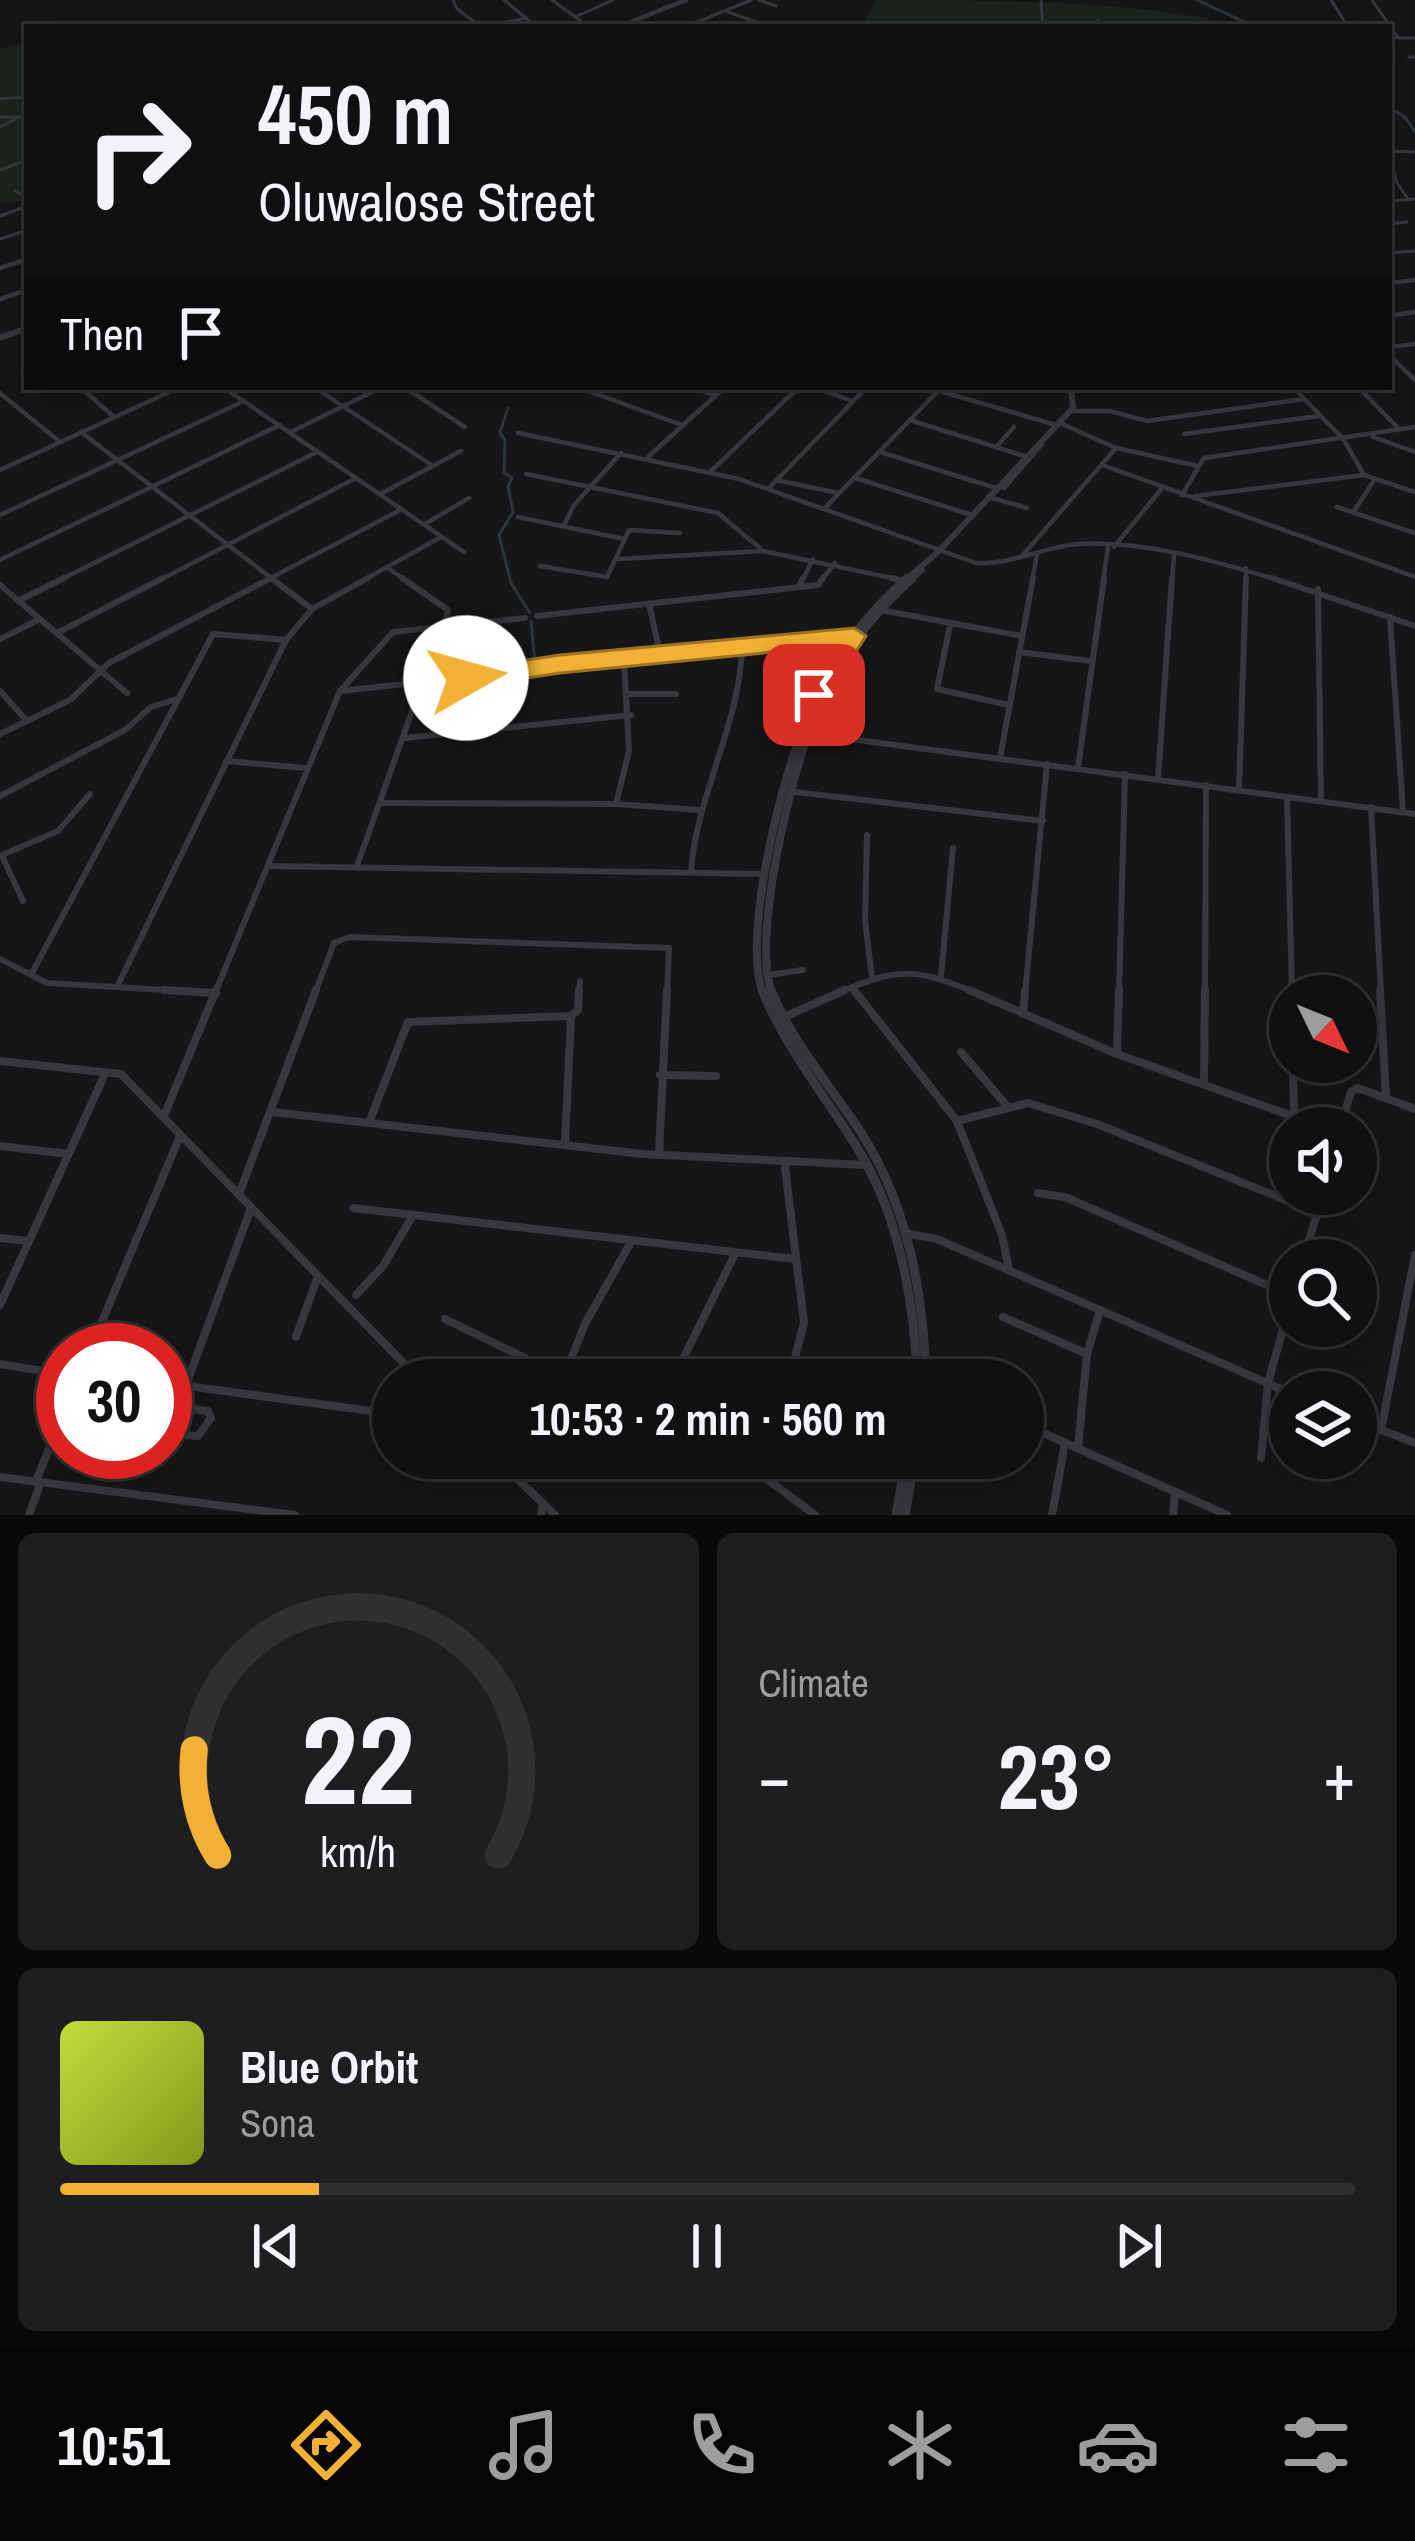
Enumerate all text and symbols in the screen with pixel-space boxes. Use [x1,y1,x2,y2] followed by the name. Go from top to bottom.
[258,57,453,170] text: 450 m
[60,72,216,228] icon: right
[258,165,595,238] text: Oluwalose Street
[168,300,234,366] icon: arrive
[60,303,144,364] text: Then
[403,615,529,741] position arrow
[763,644,865,746] pin
[781,662,847,728] icon: arrive
[1269,975,1377,1083] north arrow
[1269,975,1377,1479] map controls
[1269,1107,1377,1215] button: sound
[1269,1239,1377,1347] button: search
[36,1323,192,1479] speed limit sign: 30
[1269,1371,1377,1479] button: layers
[530,1388,886,1449] text: 10:53 · 2 min · 560 m
[759,1657,869,1709] text: Climate
[301,1675,415,1843] text: 22
[998,1716,1116,1837] text: 23°
[759,1732,790,1821] text: −
[1323,1732,1355,1821] text: +
[320,1822,396,1879] text: km/h
[240,2036,418,2097] text: Blue Orbit
[240,2097,315,2149] text: Sona
[243,2213,309,2279] icon: previous
[674,2213,740,2279] icon: pause
[1106,2213,1172,2279] icon: next
[284,2403,368,2487] icon: directions
[482,2403,566,2487] icon: music
[680,2403,764,2487] icon: phone
[878,2403,962,2487] icon: climate
[1076,2403,1160,2487] icon: car
[1274,2403,1358,2487] icon: filters
[57,2409,170,2482] text: 10:51

